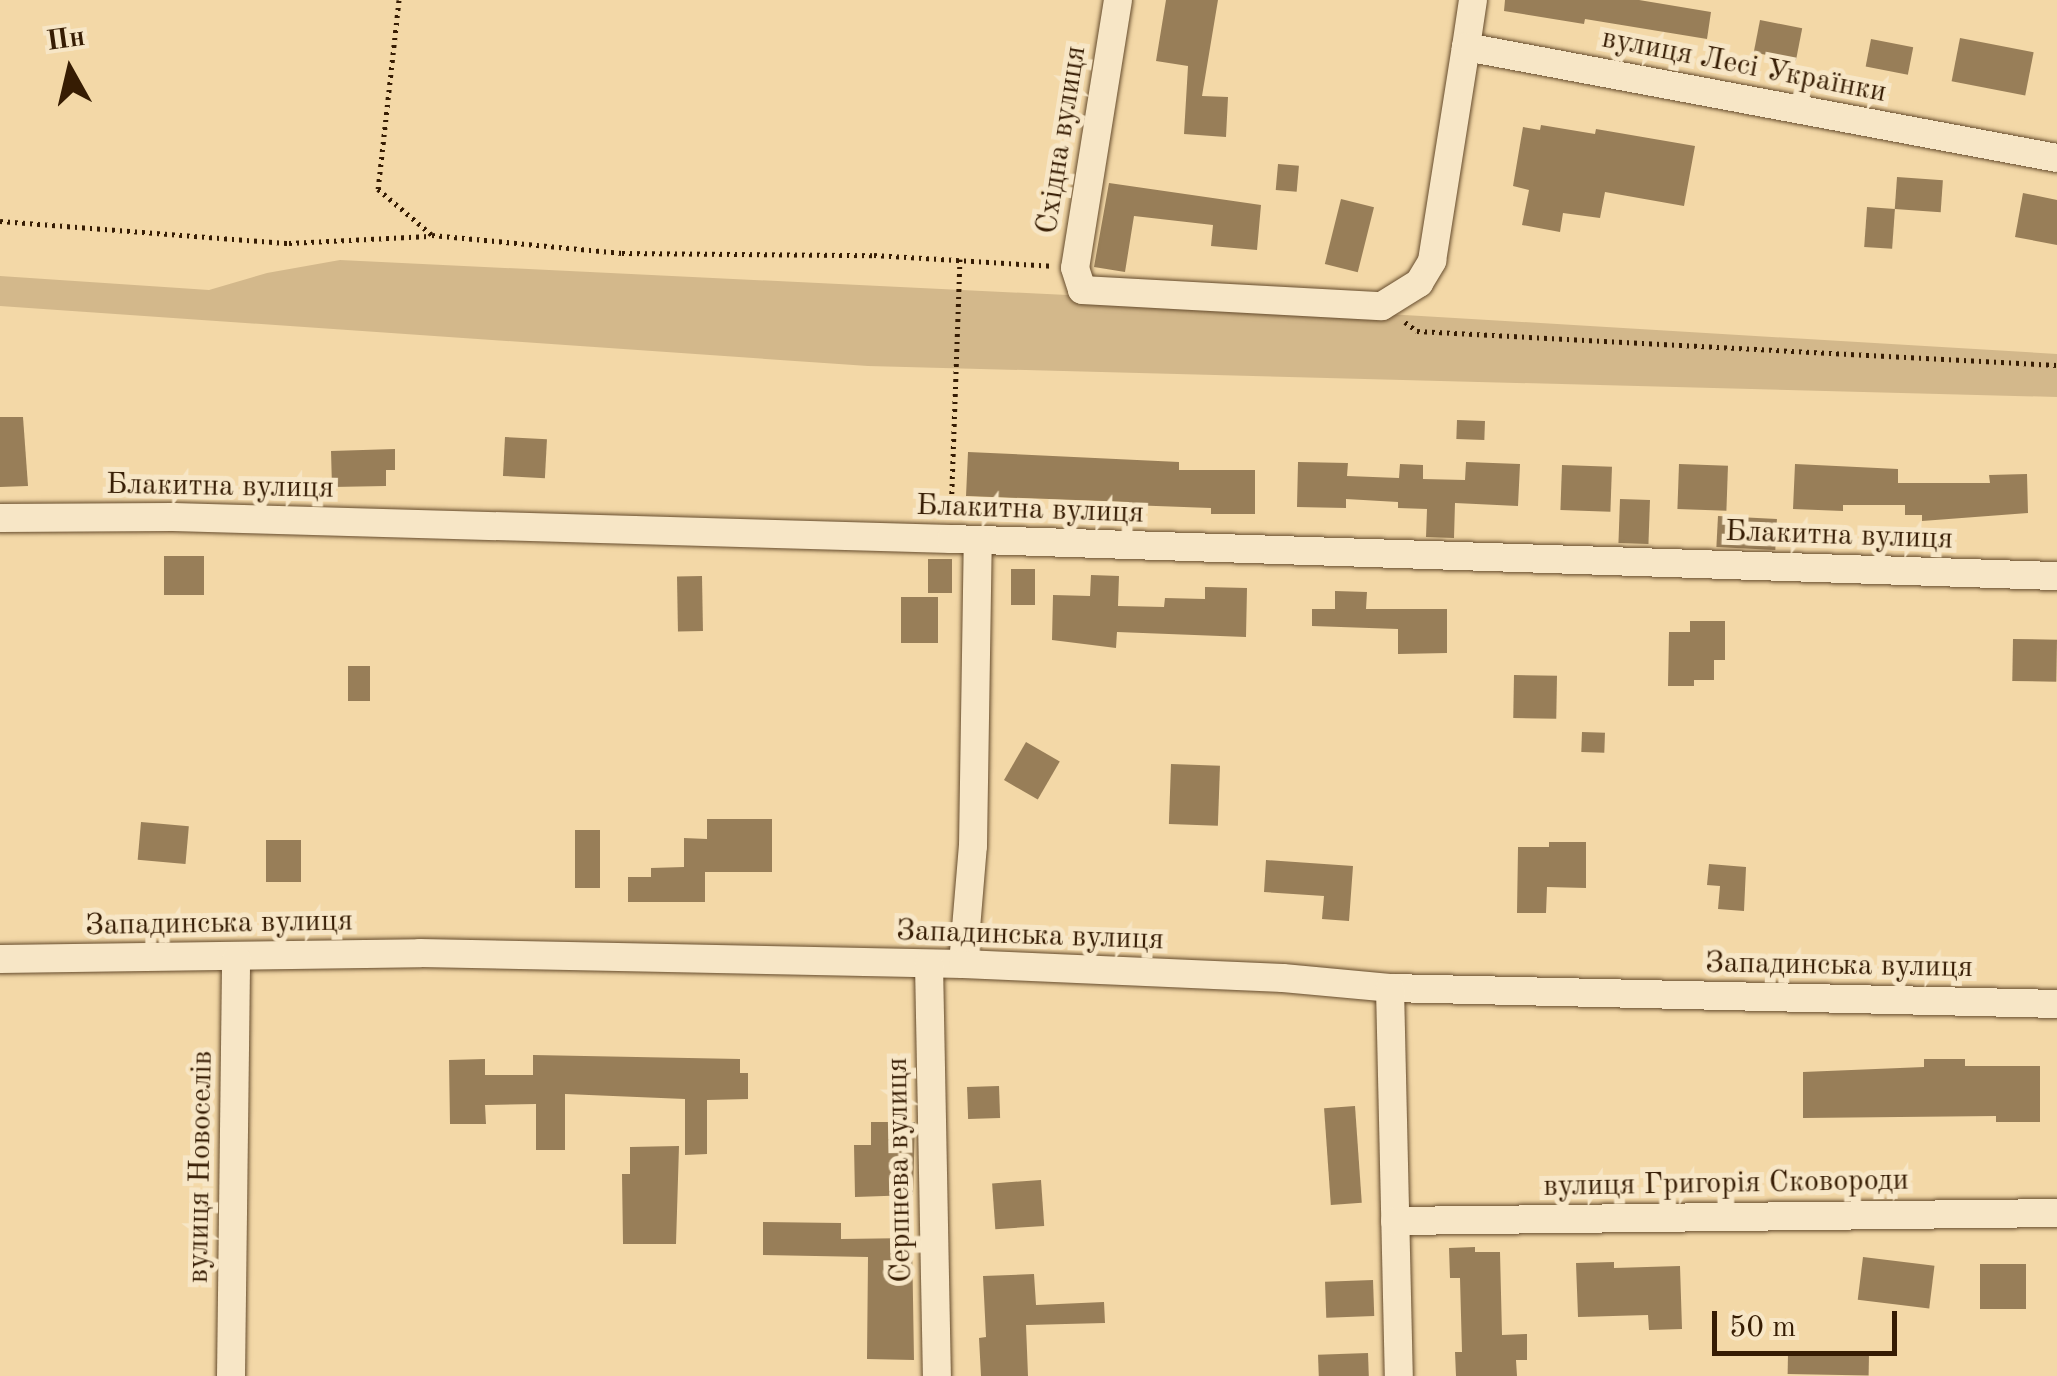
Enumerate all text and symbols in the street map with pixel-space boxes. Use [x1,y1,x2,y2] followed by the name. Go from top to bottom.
[20,20,120,120] north arrow
[1599,21,1889,111] street label: вулиця Лесі Українки
[45,24,87,57] text: Пн
[1029,43,1095,237] street label: Східна вулиця
[106,467,334,507] street label: Блакитна вулиця
[915,488,1145,532] street label: Блакитна вулиця
[1724,514,1954,558] street label: Блакитна вулиця
[85,904,353,944] street label: Западинська вулиця
[896,913,1164,959] street label: Западинська вулиця
[1705,946,1973,986] street label: Западинська вулиця
[181,1050,221,1284] street label: вулиця Новоселів
[880,1057,920,1283] street label: Серпнева вулиця
[1543,1163,1909,1205] street label: вулиця Григорія Сковороди
[1717,1291,1902,1353] scale bar
[1729,1313,1796,1343] text: 50 m

